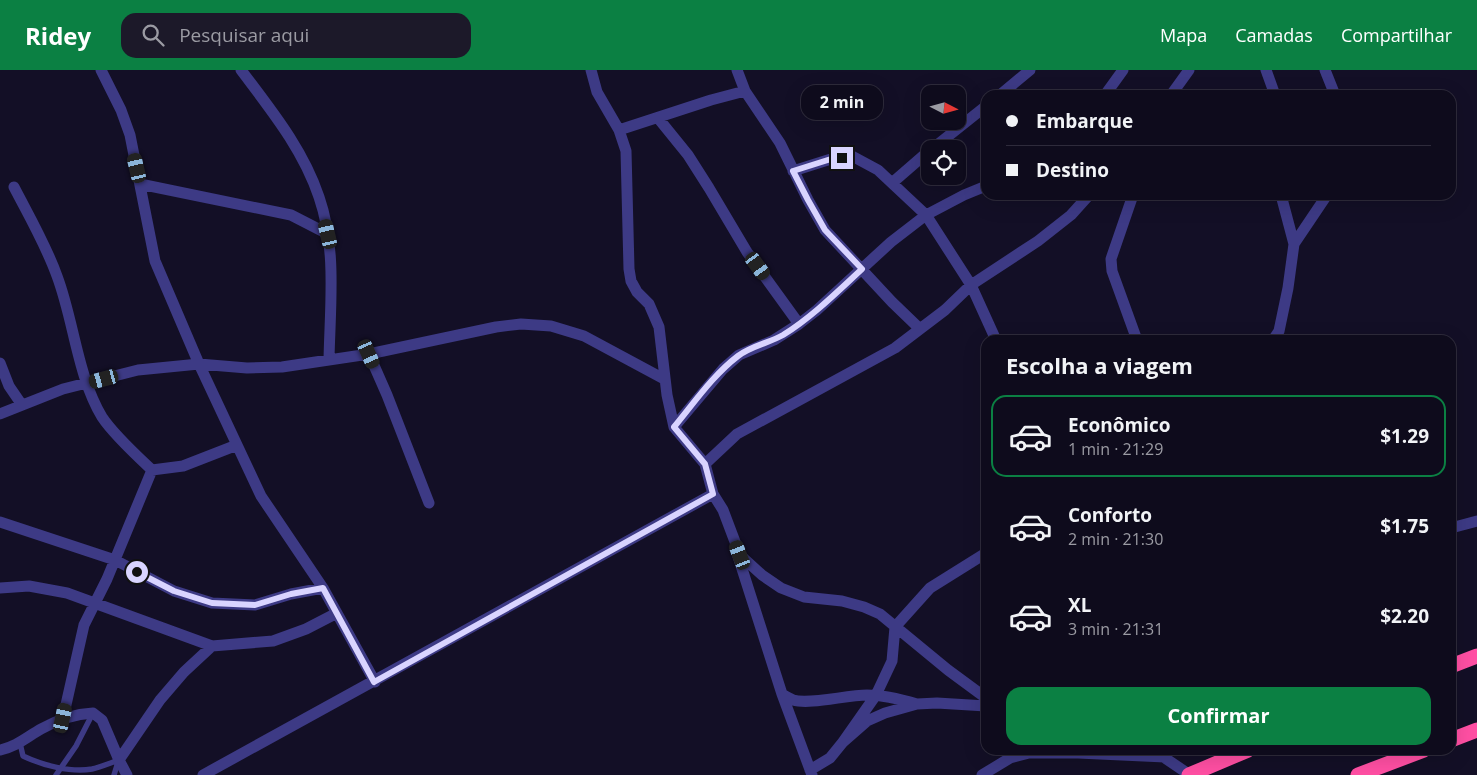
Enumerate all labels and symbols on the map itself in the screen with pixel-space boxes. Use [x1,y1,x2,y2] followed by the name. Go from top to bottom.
[921,85,966,130] north arrow
[801,86,883,121] callout: 2 min
[831,147,853,169] route end
[126,152,147,184] car
[317,218,338,250] car
[743,249,772,283] car
[356,337,381,371] car
[87,368,120,390] car
[727,538,752,572] car
[126,561,148,583] route start
[52,702,73,734] car

